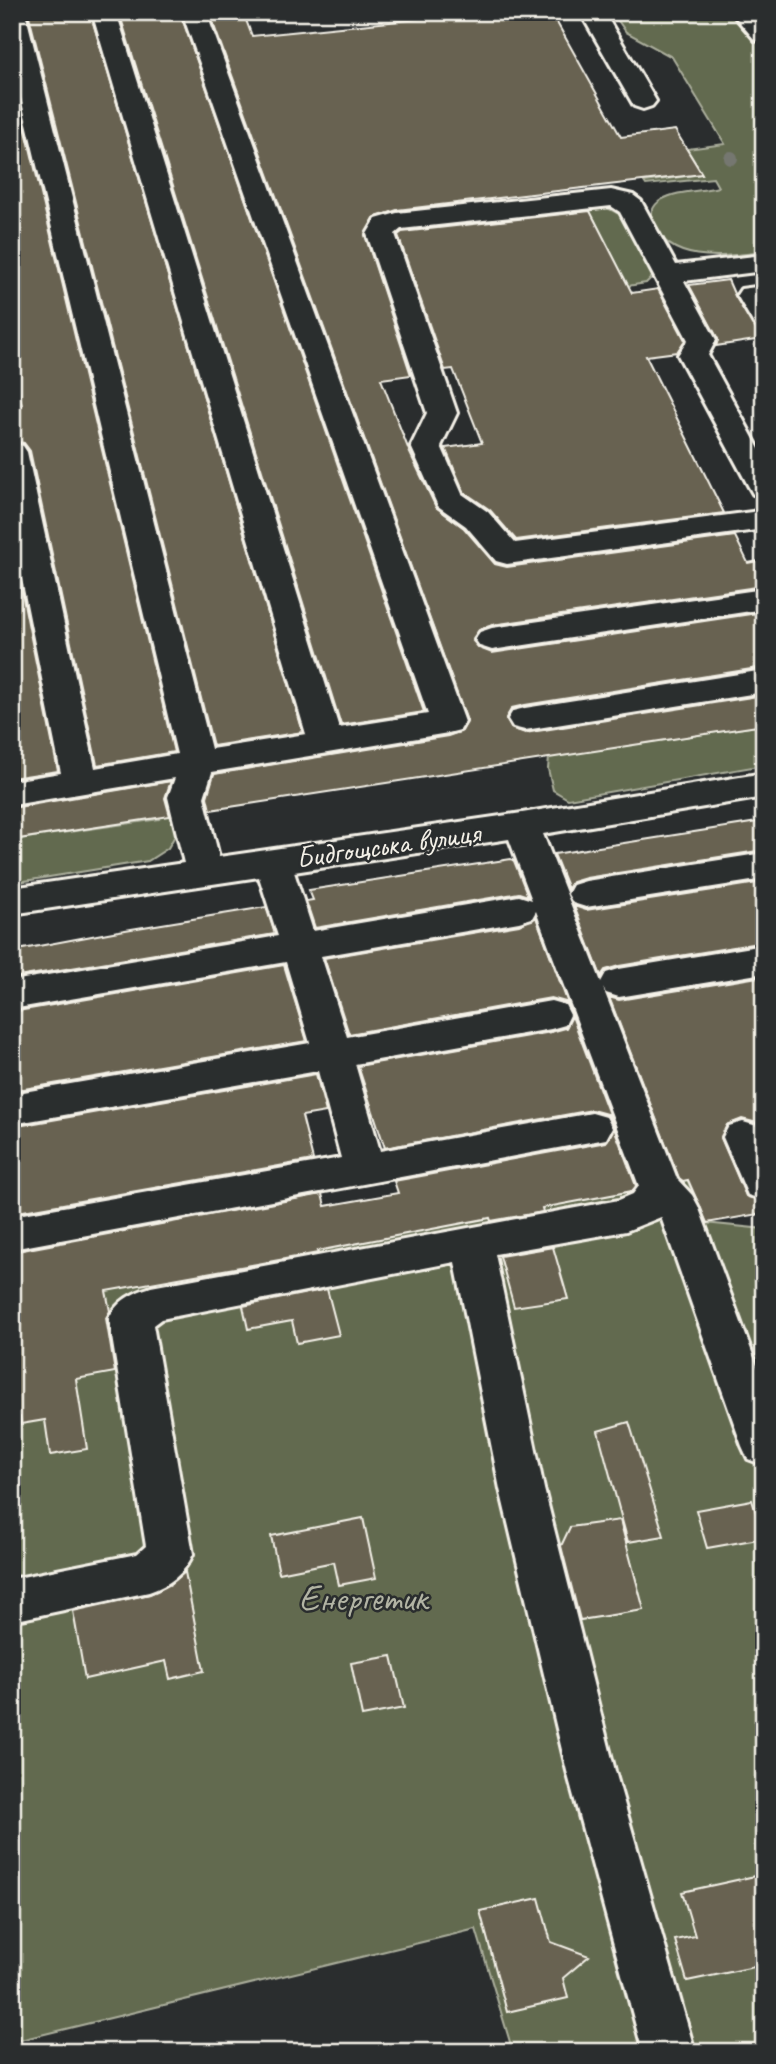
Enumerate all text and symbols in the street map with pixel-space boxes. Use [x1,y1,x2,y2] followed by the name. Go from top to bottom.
[294,813,485,877] street label: Бидгощська вулиця
[299,1574,430,1621] park label: Енергетик

